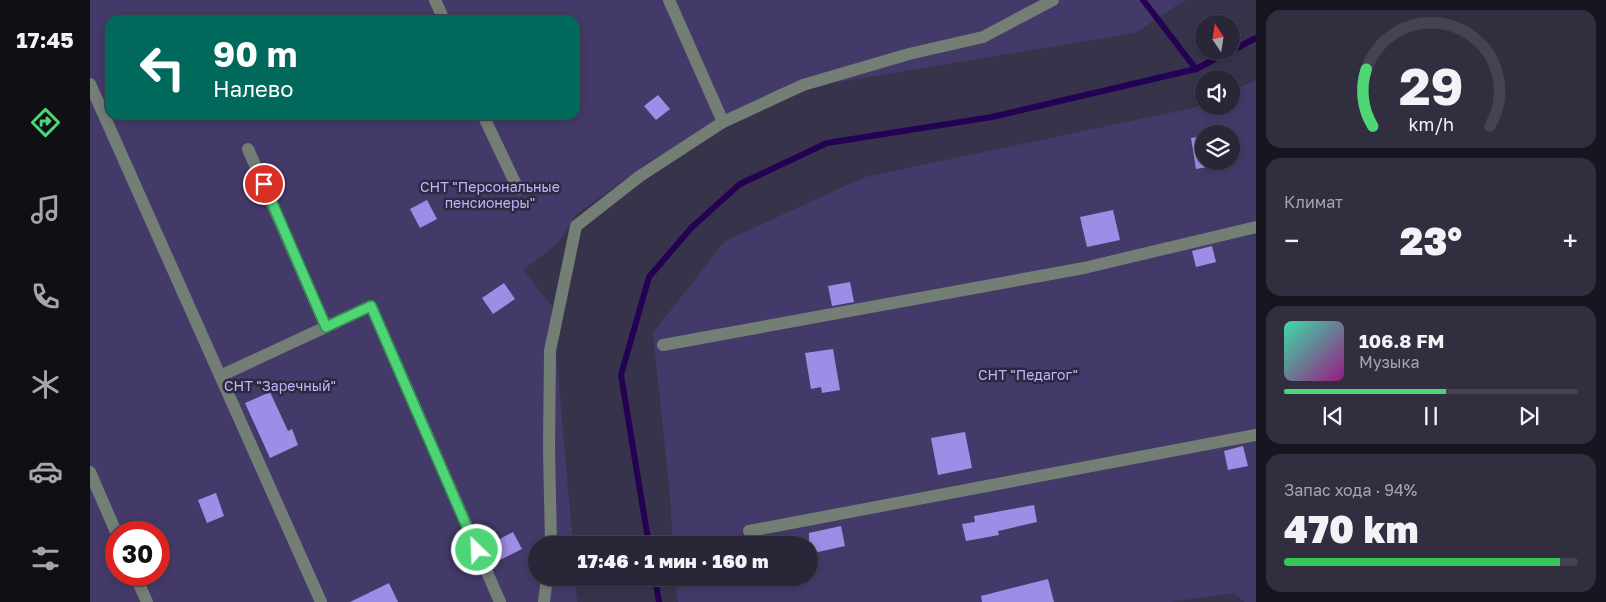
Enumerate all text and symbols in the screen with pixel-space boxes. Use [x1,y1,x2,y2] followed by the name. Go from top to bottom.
[1195,15,1240,60] north arrow
[1195,15,1240,170] map controls
[16,26,74,53] text: 17:45
[213,33,297,75] text: 90 m
[130,35,195,100] icon: left
[1399,54,1463,116] text: 29
[1195,70,1240,115] button: sound
[213,75,293,102] text: Налево
[28,105,63,140] icon: directions
[1408,113,1454,135] text: km/h
[1195,125,1240,170] button: layers
[243,163,285,205] pin
[250,170,278,198] icon: arrive
[420,178,560,211] park label: СНТ "Персональные пенсионеры"
[28,192,63,227] icon: music
[1284,192,1343,212] text: Климат
[1400,218,1462,263] text: 23°
[1284,224,1299,257] text: −
[1563,224,1578,257] text: +
[28,279,63,314] icon: phone
[1359,329,1444,352] text: 106.8 FM
[1359,352,1420,372] text: Музыка
[978,366,1078,383] park label: СНТ "Педагог"
[28,367,63,402] icon: climate
[224,377,336,394] park label: СНТ "Заречный"
[1319,402,1347,430] icon: previous
[1417,402,1445,430] icon: pause
[1515,402,1543,430] icon: next
[28,454,63,489] icon: car
[1284,480,1417,500] text: Запас хода · 94%
[1284,506,1419,551] text: 470 km
[105,521,170,586] speed limit sign: 30
[450,523,502,575] position arrow
[28,541,63,576] icon: filters
[577,549,769,572] text: 17:46 · 1 мин · 160 m

